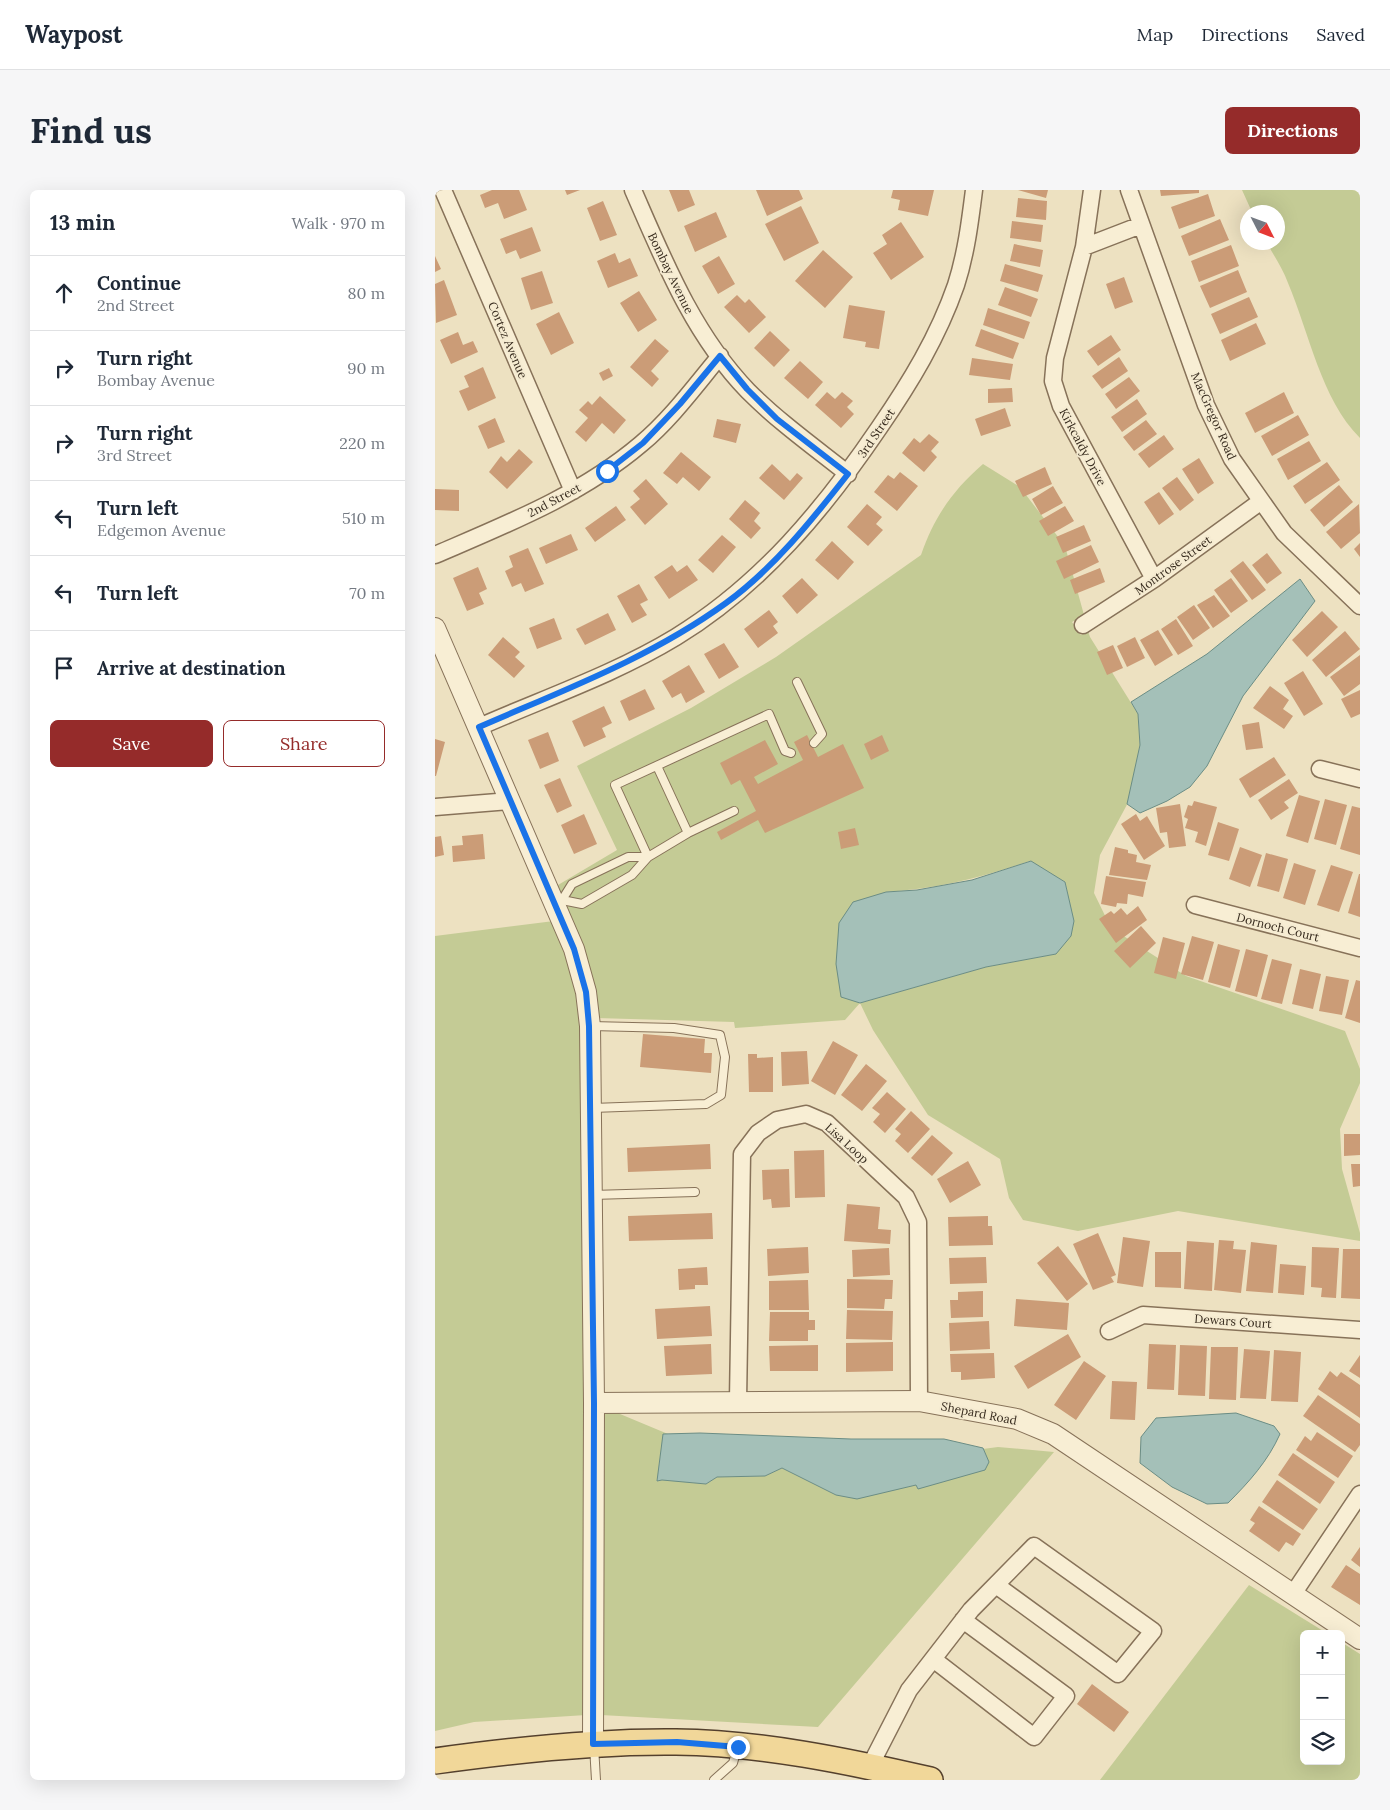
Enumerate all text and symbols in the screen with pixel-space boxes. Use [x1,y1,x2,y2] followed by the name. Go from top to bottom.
[25,19,123,50] text: Waypost
[1137,23,1173,46] text: Map
[1201,23,1288,46] text: Directions
[1316,23,1365,46] text: Saved
[1225,107,1360,154] button: Directions
[30,108,152,153] text: Find us
[1240,205,1285,250] north arrow
[50,209,115,236] text: 13 min
[291,213,385,233] text: Walk · 970 m
[645,230,697,316] street label: Bombay Avenue
[97,271,181,295] text: Continue
[50,279,78,307] icon: ahead
[348,283,385,303] text: 80 m
[97,295,174,315] text: 2nd Street
[485,299,531,381] street label: Cortez Avenue
[97,346,193,370] text: Turn right
[50,354,78,382] icon: right
[347,358,385,378] text: 90 m
[97,370,215,390] text: Bombay Avenue
[1188,370,1240,462] street label: MacGregor Road
[854,405,898,460] street label: 3rd Street
[1056,406,1110,489] street label: Kirkcaldy Drive
[97,421,193,445] text: Turn right
[50,429,78,457] icon: right
[339,433,385,453] text: 220 m
[97,445,172,465] text: 3rd Street
[596,460,619,483] route start
[525,480,583,520] street label: 2nd Street
[97,496,178,520] text: Turn left
[50,504,78,532] icon: left
[342,508,385,528] text: 510 m
[97,520,226,540] text: Edgemon Avenue
[1132,532,1215,598] street label: Montrose Street
[50,579,78,607] icon: left
[97,581,178,605] text: Turn left
[349,583,385,603] text: 70 m
[50,654,78,682] icon: arrive
[97,656,286,680] text: Arrive at destination
[50,720,213,767] button: Save
[223,720,385,767] button: Share
[1235,909,1321,945] street label: Dornoch Court
[822,1120,872,1166] street label: Lisa Loop
[1194,1311,1273,1331] street label: Dewars Court
[940,1398,1018,1428] street label: Shepard Road
[1300,1630,1345,1765] map controls
[1300,1630,1345,1675] button: +
[1300,1675,1345,1720] button: −
[1300,1720,1345,1765] button: layers
[727,1736,750,1759] route end

